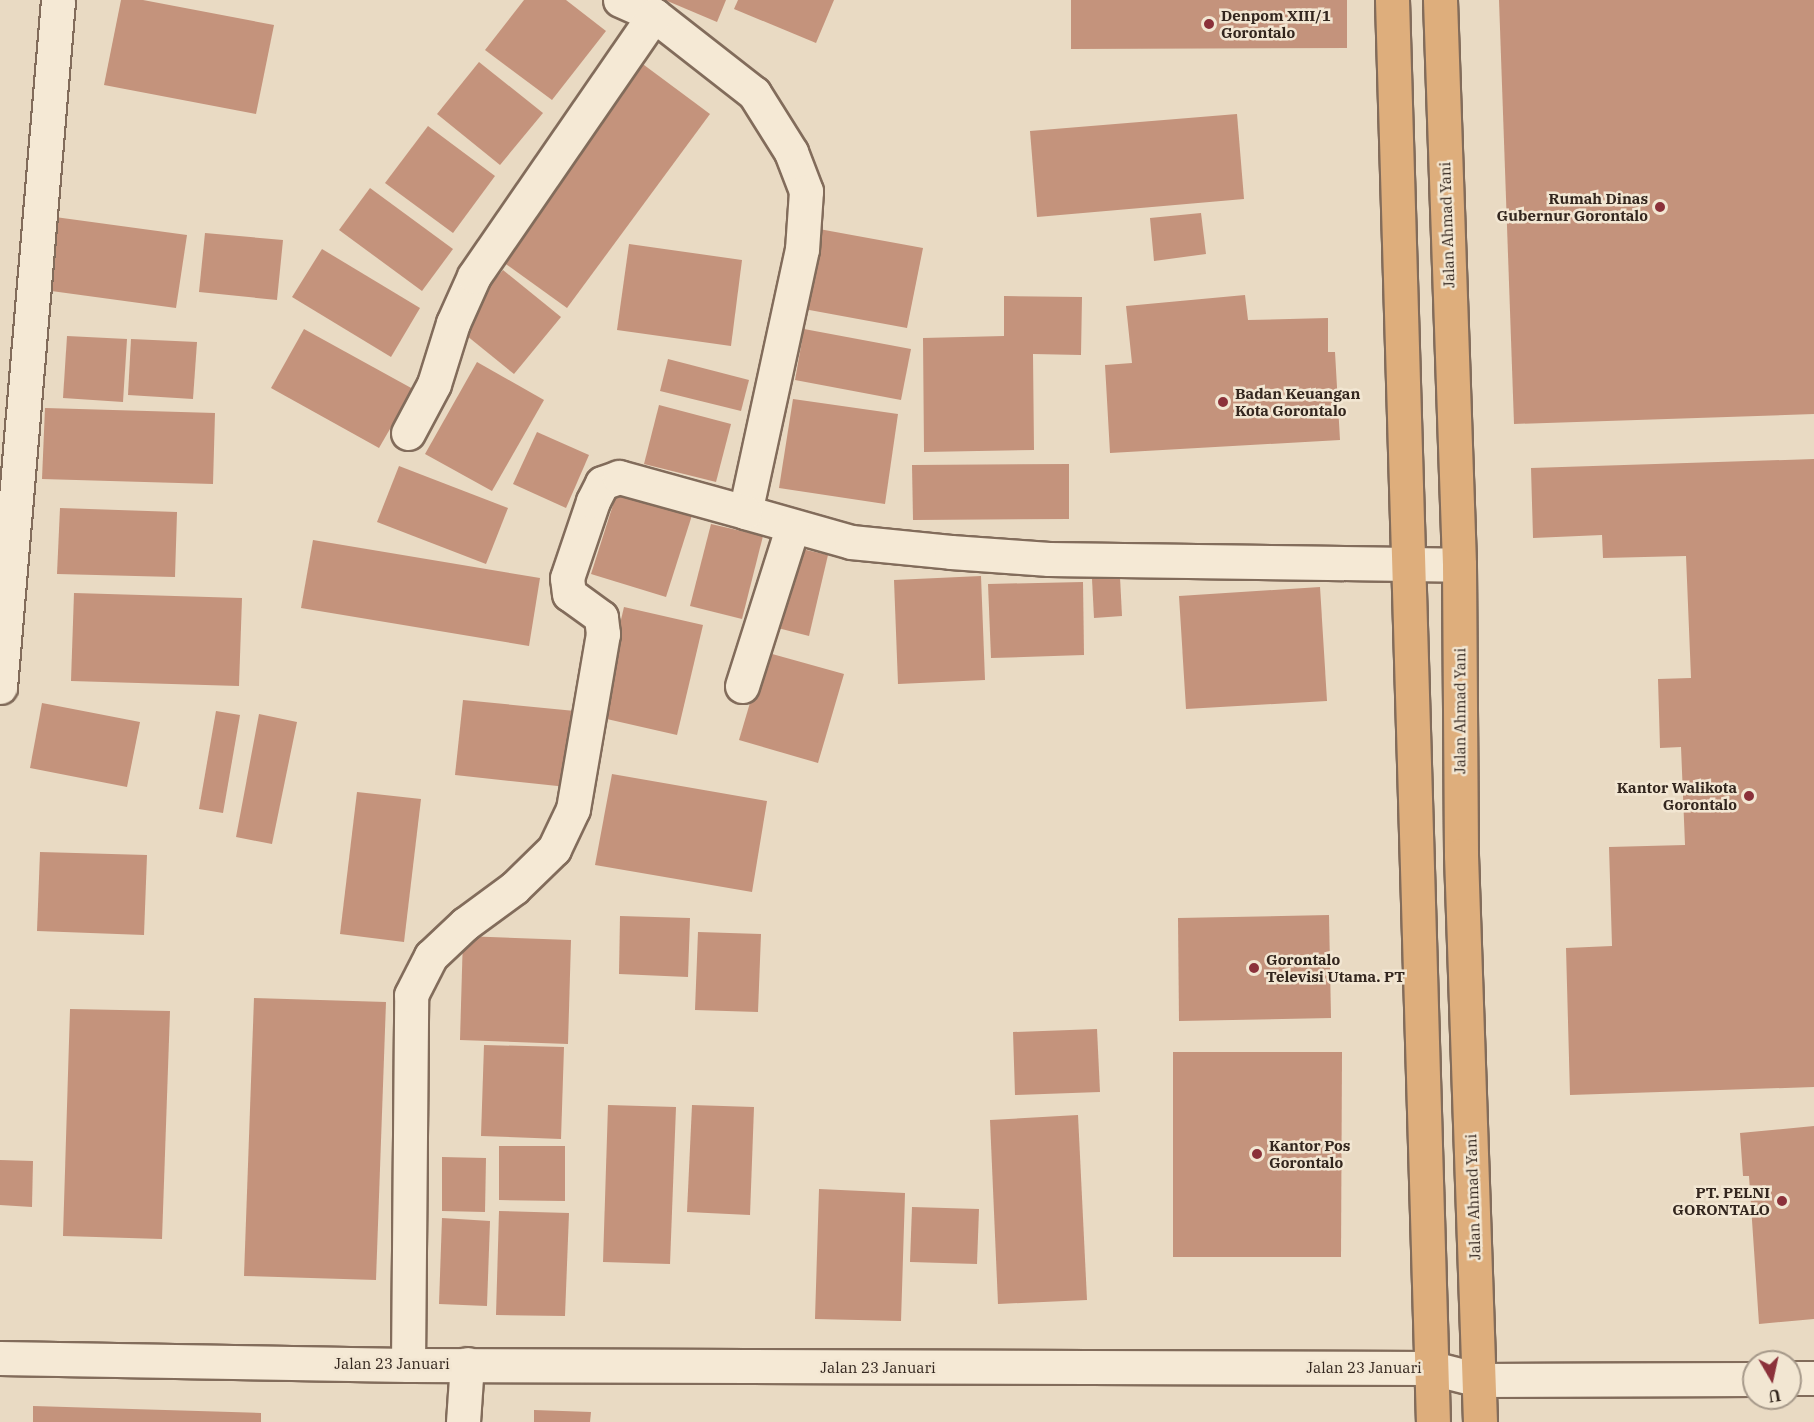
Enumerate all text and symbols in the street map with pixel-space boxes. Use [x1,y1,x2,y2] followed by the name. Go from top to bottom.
[1221,6,1331,41] place label: Denpom XIII/1 Gorontalo
[1202,17,1216,31] marker: Denpom XIII/1 Gorontalo
[1436,162,1458,288] street label: Jalan Ahmad Yani
[1497,189,1648,224] place label: Rumah Dinas Gubernur Gorontalo
[1653,200,1667,214] marker: Rumah Dinas Gubernur Gorontalo
[1235,384,1360,419] place label: Badan Keuangan Kota Gorontalo
[1216,395,1230,409] marker: Badan Keuangan Kota Gorontalo
[1451,648,1469,774] street label: Jalan Ahmad Yani
[1617,778,1737,813] place label: Kantor Walikota Gorontalo
[1742,789,1756,803] marker: Kantor Walikota Gorontalo
[1266,950,1405,985] place label: Gorontalo Televisi Utama. PT
[1247,961,1261,975] marker: Gorontalo Televisi Utama. PT
[1462,1134,1484,1260] street label: Jalan Ahmad Yani
[1269,1136,1350,1171] place label: Kantor Pos Gorontalo
[1250,1147,1264,1161] marker: Kantor Pos Gorontalo
[1672,1183,1770,1218] place label: PT. PELNI GORONTALO
[1775,1194,1789,1208] marker: PT. PELNI GORONTALO
[1742,1350,1802,1410] north arrow
[334,1355,450,1373] street label: Jalan 23 Januari
[820,1359,936,1377] street label: Jalan 23 Januari
[1306,1359,1422,1377] street label: Jalan 23 Januari
[1767,1385,1782,1407] text: U

